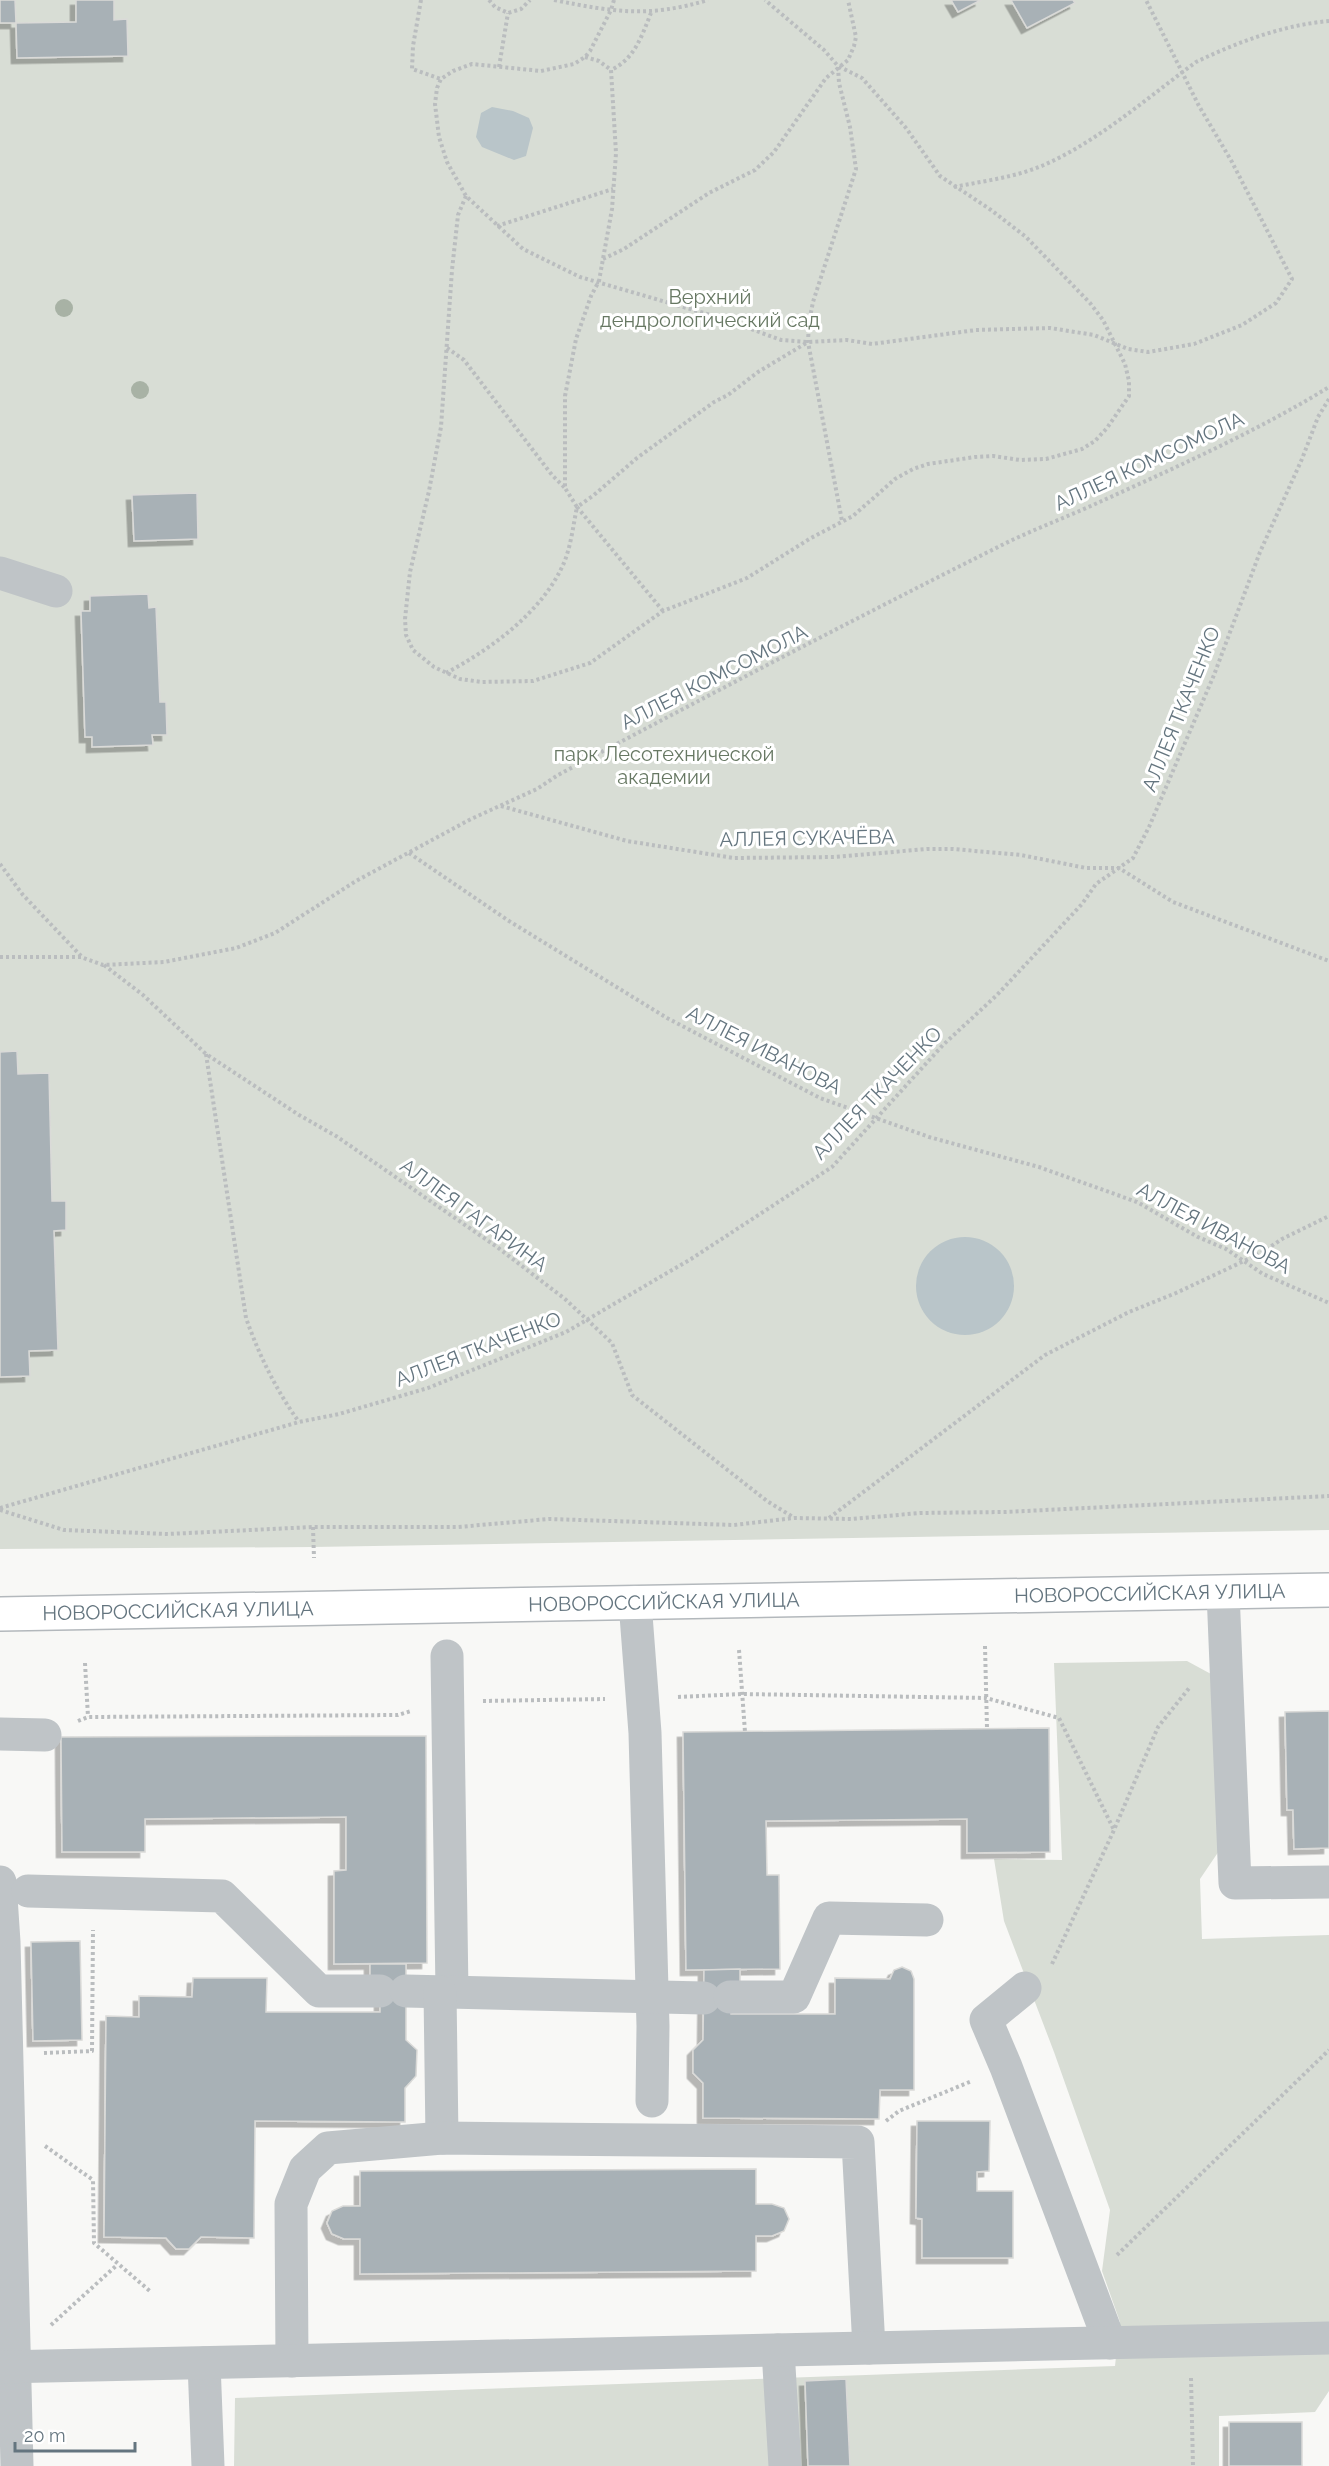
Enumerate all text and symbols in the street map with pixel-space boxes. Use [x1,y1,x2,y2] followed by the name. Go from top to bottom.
[600,285,820,332] park label: Верхний дендрологический сад
[1050,406,1248,515] street label: АЛЛЕЯ КОМСОМОЛА
[617,619,812,735] street label: АЛЛЕЯ КОМСОМОЛА
[1137,623,1225,795] street label: АЛЛЕЯ ТКАЧЕНКО
[554,742,774,789] park label: парк Лесотехнической академии
[719,824,895,852] street label: АЛЛЕЯ СУКАЧЁВА
[683,1001,846,1100] street label: АЛЛЕЯ ИВАНОВА
[807,1021,947,1165] street label: АЛЛЕЯ ТКАЧЕНКО
[396,1153,553,1277] street label: АЛЛЕЯ ГАГАРИНА
[1133,1177,1295,1279] street label: АЛЛЕЯ ИВАНОВА
[392,1306,564,1392] street label: АЛЛЕЯ ТКАЧЕНКО
[1014,1579,1286,1608] street label: НОВОРОССИЙСКАЯ УЛИЦА
[528,1588,800,1616] street label: НОВОРОССИЙСКАЯ УЛИЦА
[42,1596,314,1625] street label: НОВОРОССИЙСКАЯ УЛИЦА
[15,2415,135,2453] scale bar
[24,2425,66,2446] text: 20 m

